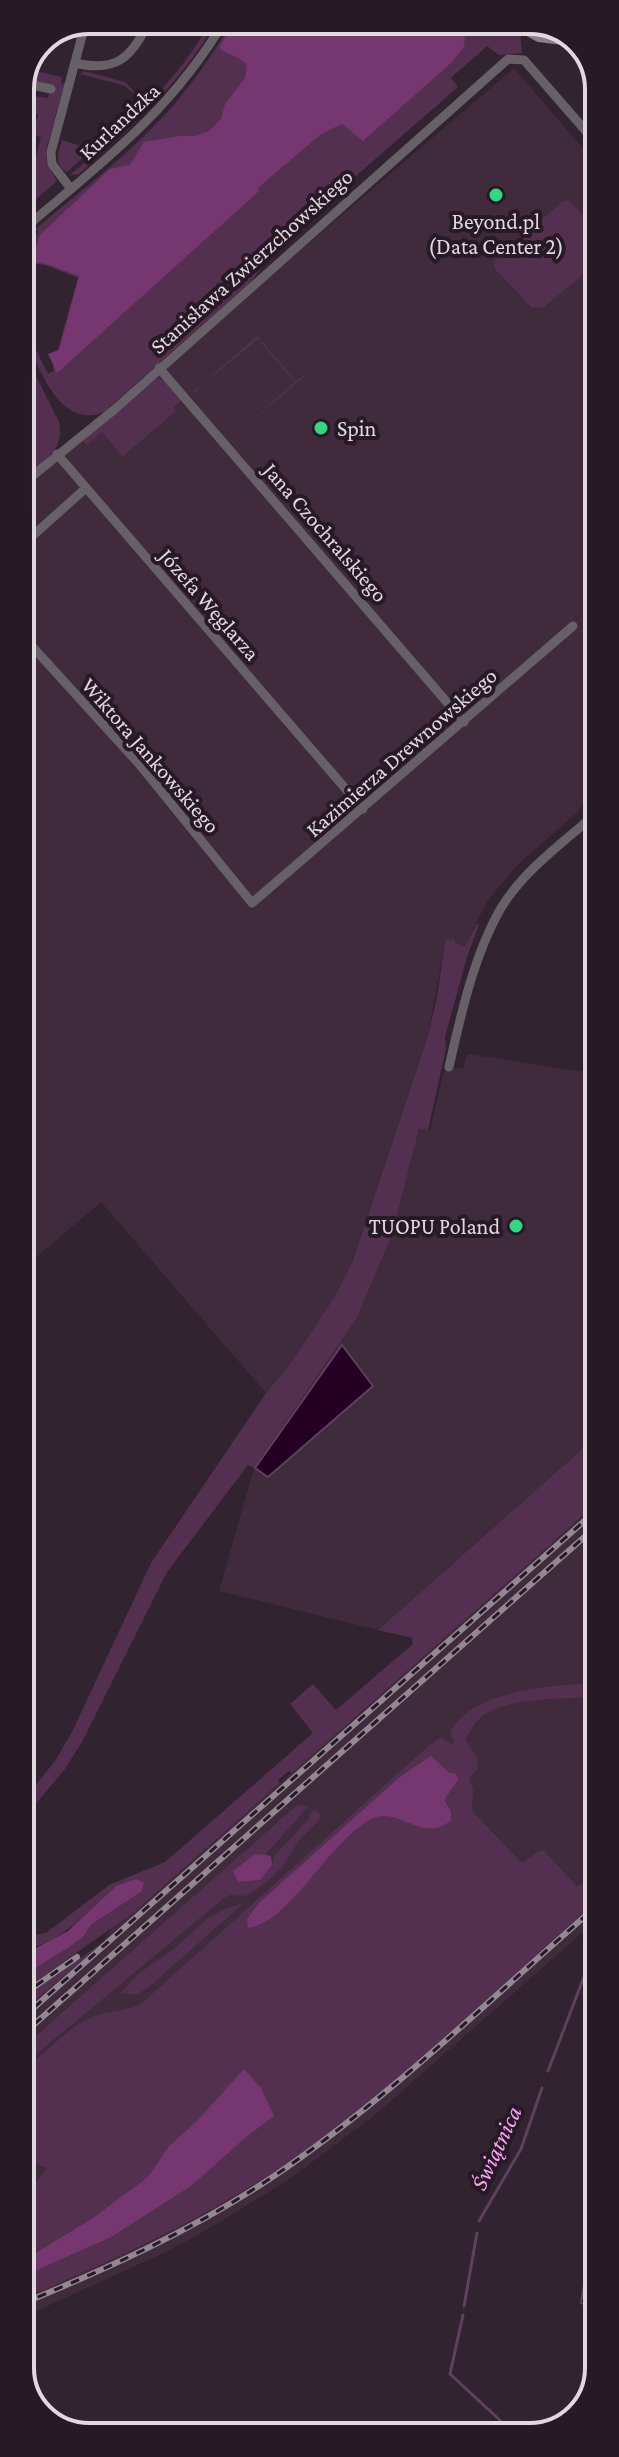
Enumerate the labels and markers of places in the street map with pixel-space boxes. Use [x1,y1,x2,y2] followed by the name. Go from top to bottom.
[487,186,505,204] marker: Beyond.pl (Data Center 2)
[428,209,564,260] place label: Beyond.pl (Data Center 2)
[337,416,377,441] place label: Spin
[312,419,330,437] marker: Spin
[369,1214,500,1239] place label: TUOPU Poland
[507,1217,525,1235] marker: TUOPU Poland

